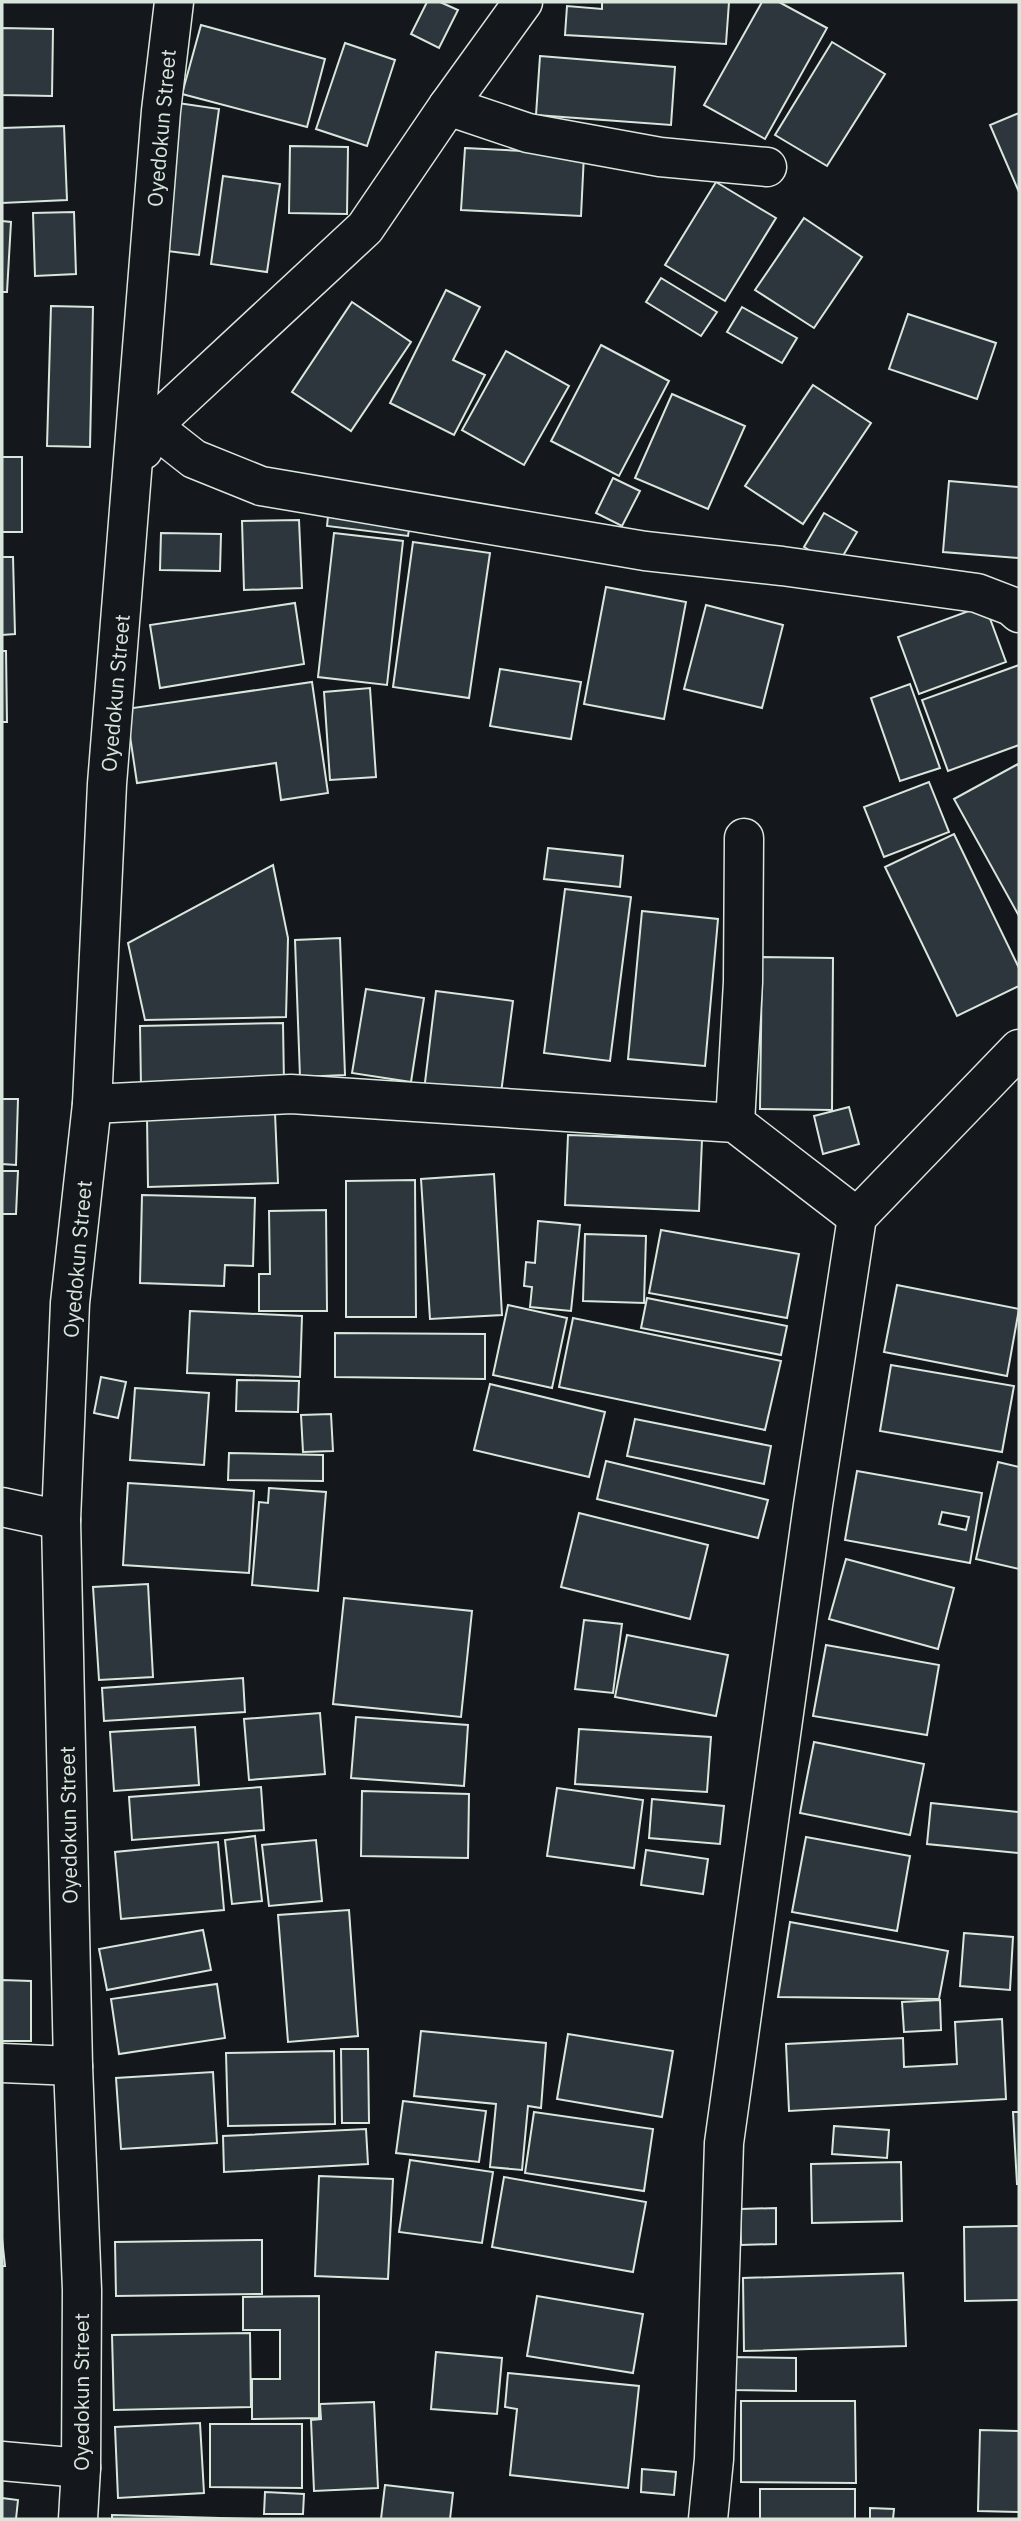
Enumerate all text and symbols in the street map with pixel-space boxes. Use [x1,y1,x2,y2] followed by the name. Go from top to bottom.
[140,48,182,208] street label: Oyedokun Street
[94,613,136,773] street label: Oyedokun Street
[56,1179,98,1339] street label: Oyedokun Street
[53,1746,83,1904] street label: Oyedokun Street
[67,2313,95,2471] street label: Oyedokun Street

